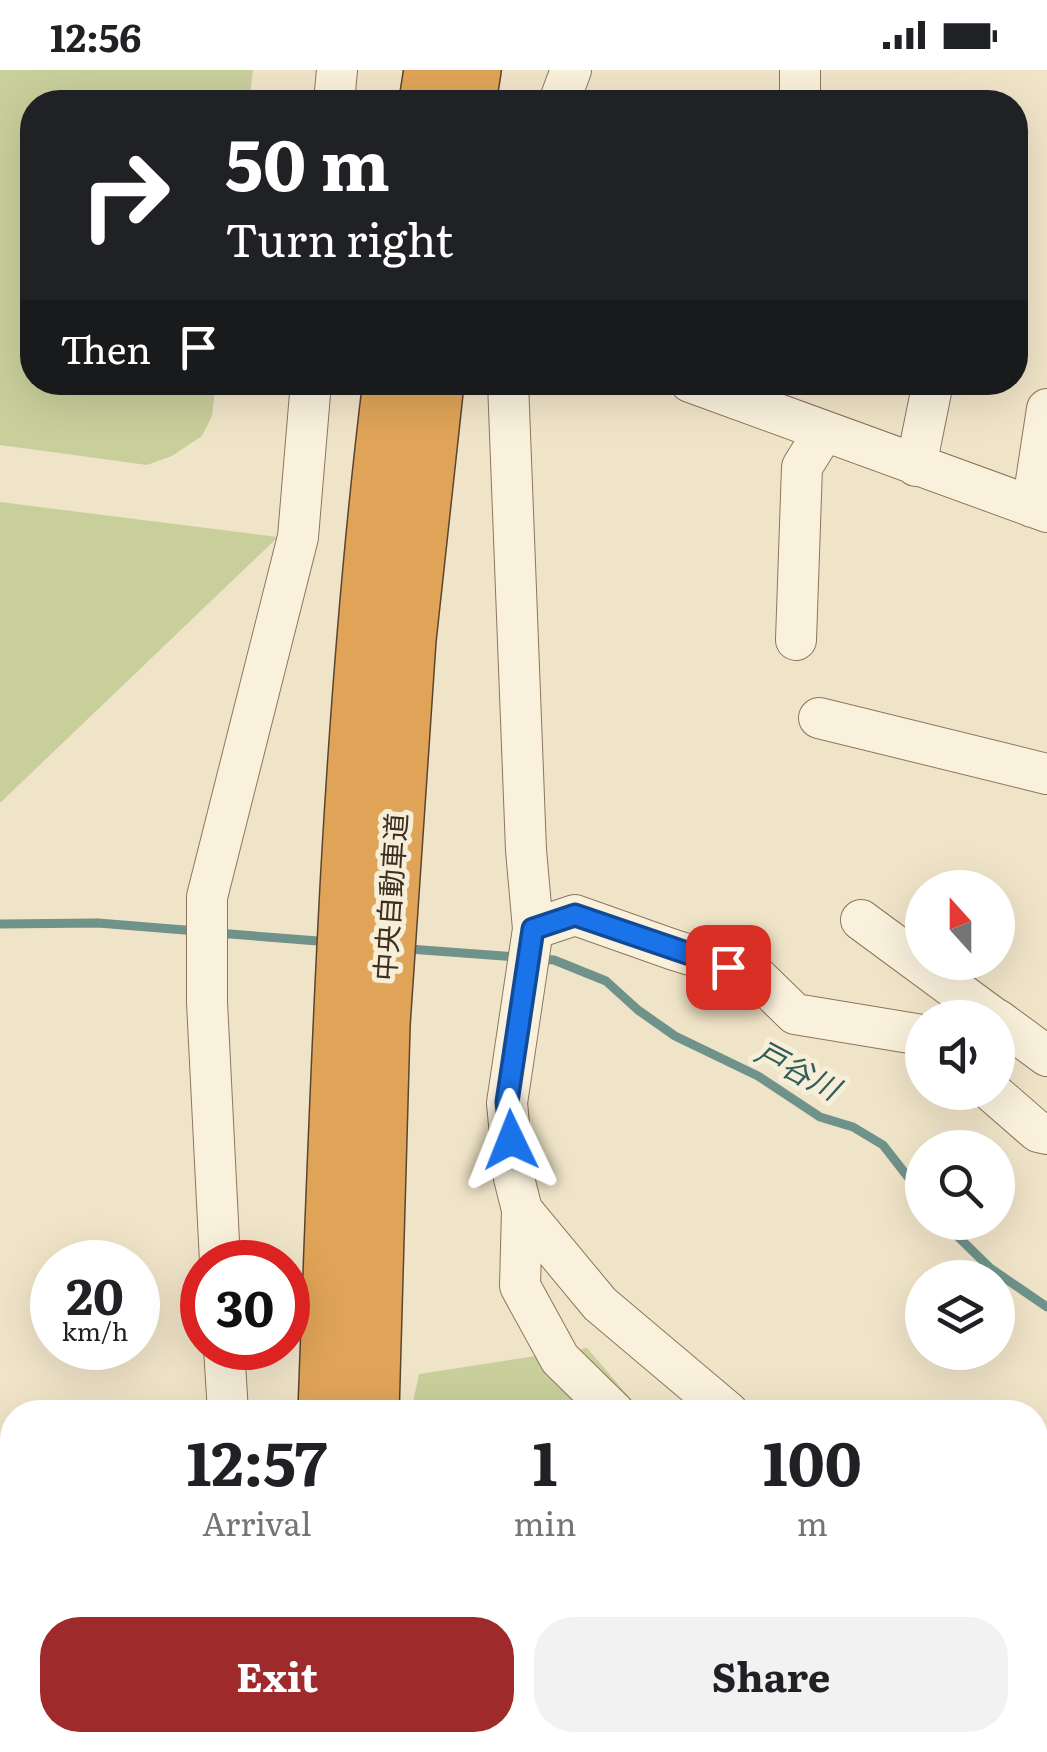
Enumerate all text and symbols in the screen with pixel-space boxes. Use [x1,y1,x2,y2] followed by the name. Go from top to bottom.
[50,7,142,64] text: 12:56
[225,109,390,213] text: 50 m
[60,130,190,260] icon: right
[225,204,453,271] text: Turn right
[60,319,151,376] text: Then
[171,320,226,375] icon: arrive
[362,812,416,982] street label: 中央自動車道
[905,870,1015,980] north arrow
[905,870,1015,1370] map controls
[686,925,771,1010] pin
[701,940,756,995] icon: arrive
[905,1000,1015,1110] button: sound
[748,1028,851,1110] water label: 戸谷川
[459,1088,563,1192] position arrow
[905,1130,1015,1240] button: search
[180,1240,310,1370] speed limit sign: 30
[66,1256,124,1330] text: 20
[905,1260,1015,1370] button: layers
[62,1312,128,1349] text: km/h
[186,1415,327,1504] text: 12:57
[533,1415,557,1504] text: 1
[763,1415,862,1504] text: 100
[202,1498,311,1546] text: Arrival
[514,1498,576,1546] text: min
[797,1498,828,1546] text: m
[40,1617,514,1732] button: Exit
[534,1617,1008,1732] button: Share

